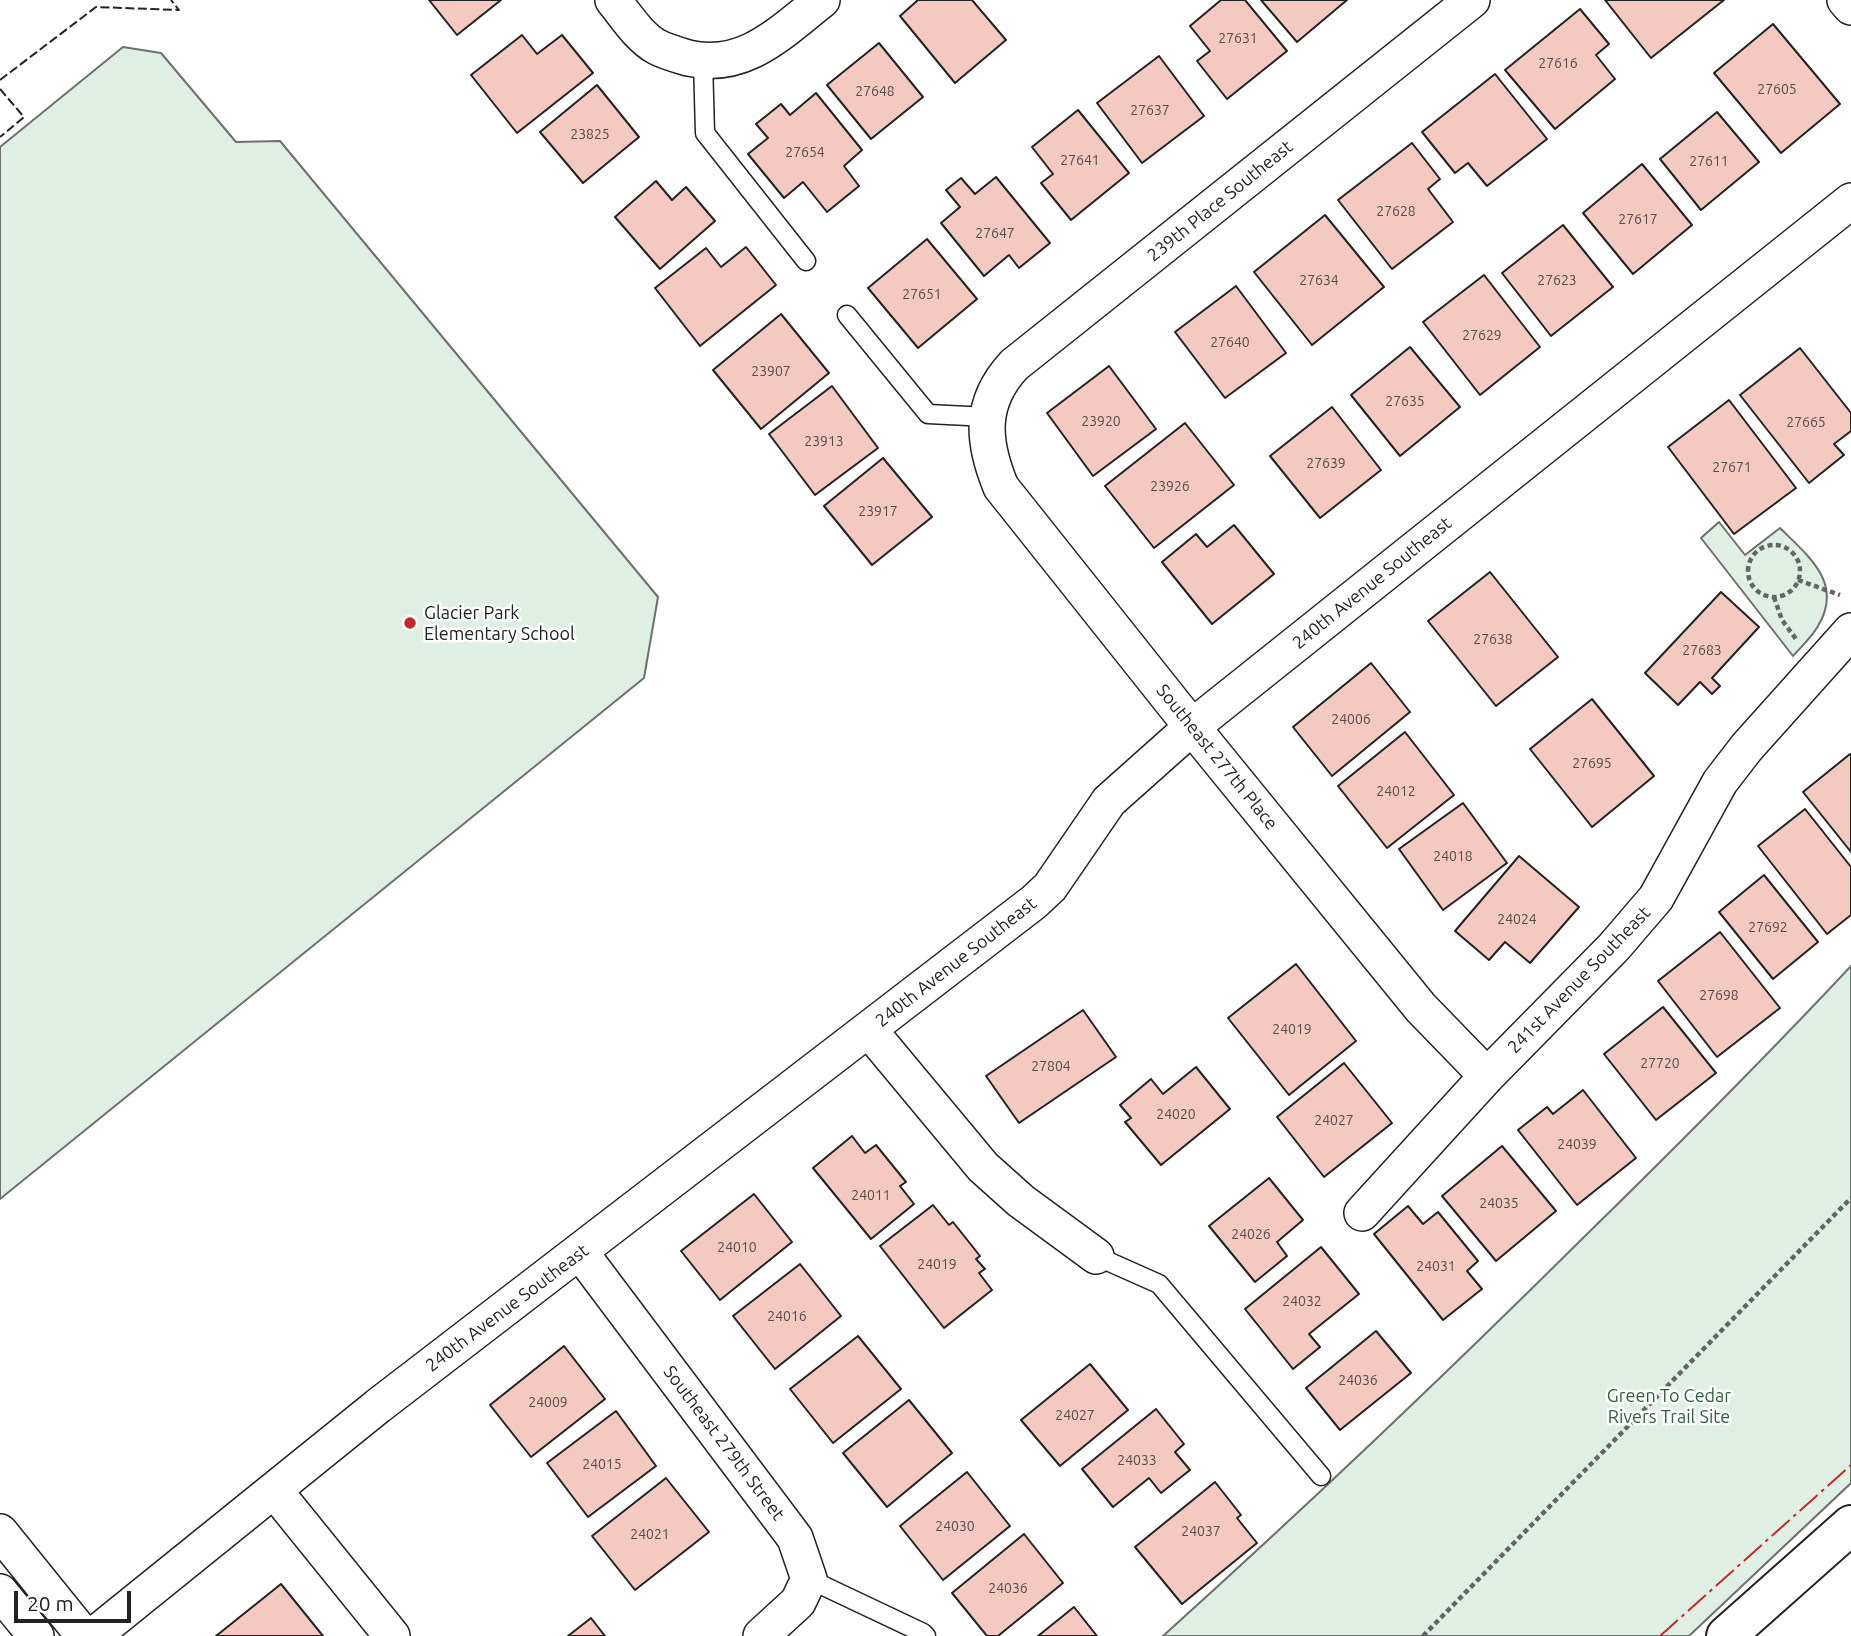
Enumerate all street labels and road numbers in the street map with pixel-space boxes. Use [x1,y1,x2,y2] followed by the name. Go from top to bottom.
[1143,136,1297,266] street label: 239th Place Southeast
[1288,512,1456,654] street label: 240th Avenue Southeast
[1152,680,1282,834] street label: Southeast 277th Place
[871,892,1041,1032] street label: 240th Avenue Southeast
[1503,902,1655,1058] street label: 241st Avenue Southeast
[421,1240,593,1376] street label: 240th Avenue Southeast
[659,1361,789,1525] street label: Southeast 279th Street

